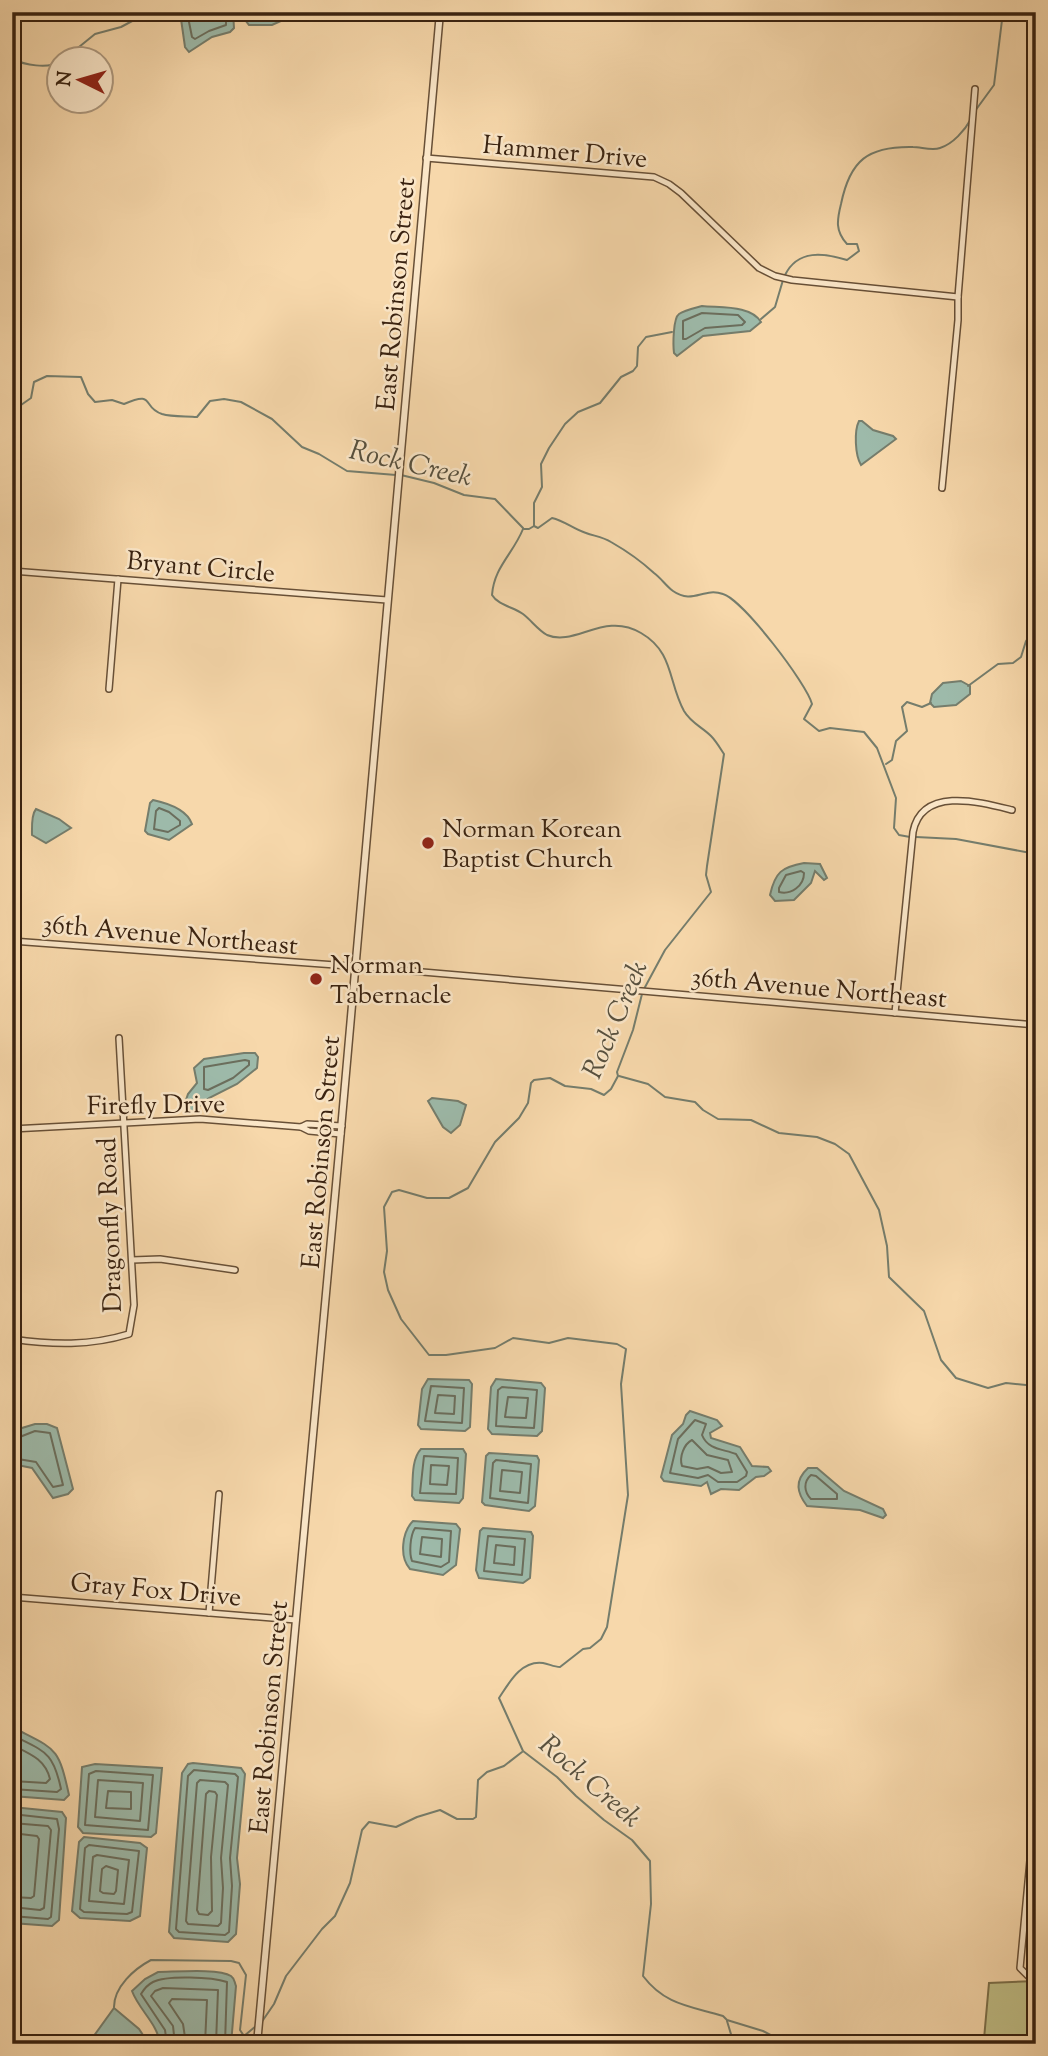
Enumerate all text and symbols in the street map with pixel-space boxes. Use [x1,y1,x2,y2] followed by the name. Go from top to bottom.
[46,46,116,116] north arrow
[51,70,80,87] text: N
[481,128,649,179] street label: Hammer Drive
[369,176,426,412] street label: East Robinson Street
[345,431,476,499] water label: Rock Creek
[125,544,277,593] street label: Bryant Circle
[442,812,622,879] place label: Norman Korean Baptist Church
[420,835,436,851] marker: Norman Korean Baptist Church
[40,907,299,966] street label: 36th Avenue Northeast
[330,948,452,1015] place label: Norman Tabernacle
[574,955,660,1085] water label: Rock Creek
[689,960,948,1019] street label: 36th Avenue Northeast
[308,971,324,987] marker: Norman Tabernacle
[294,1034,351,1270] street label: East Robinson Street
[87,1087,225,1126] street label: Firefly Drive
[90,1136,133,1313] street label: Dragonfly Road
[69,1566,243,1617] street label: Gray Fox Drive
[242,1599,299,1835] street label: East Robinson Street
[529,1726,649,1838] water label: Rock Creek

